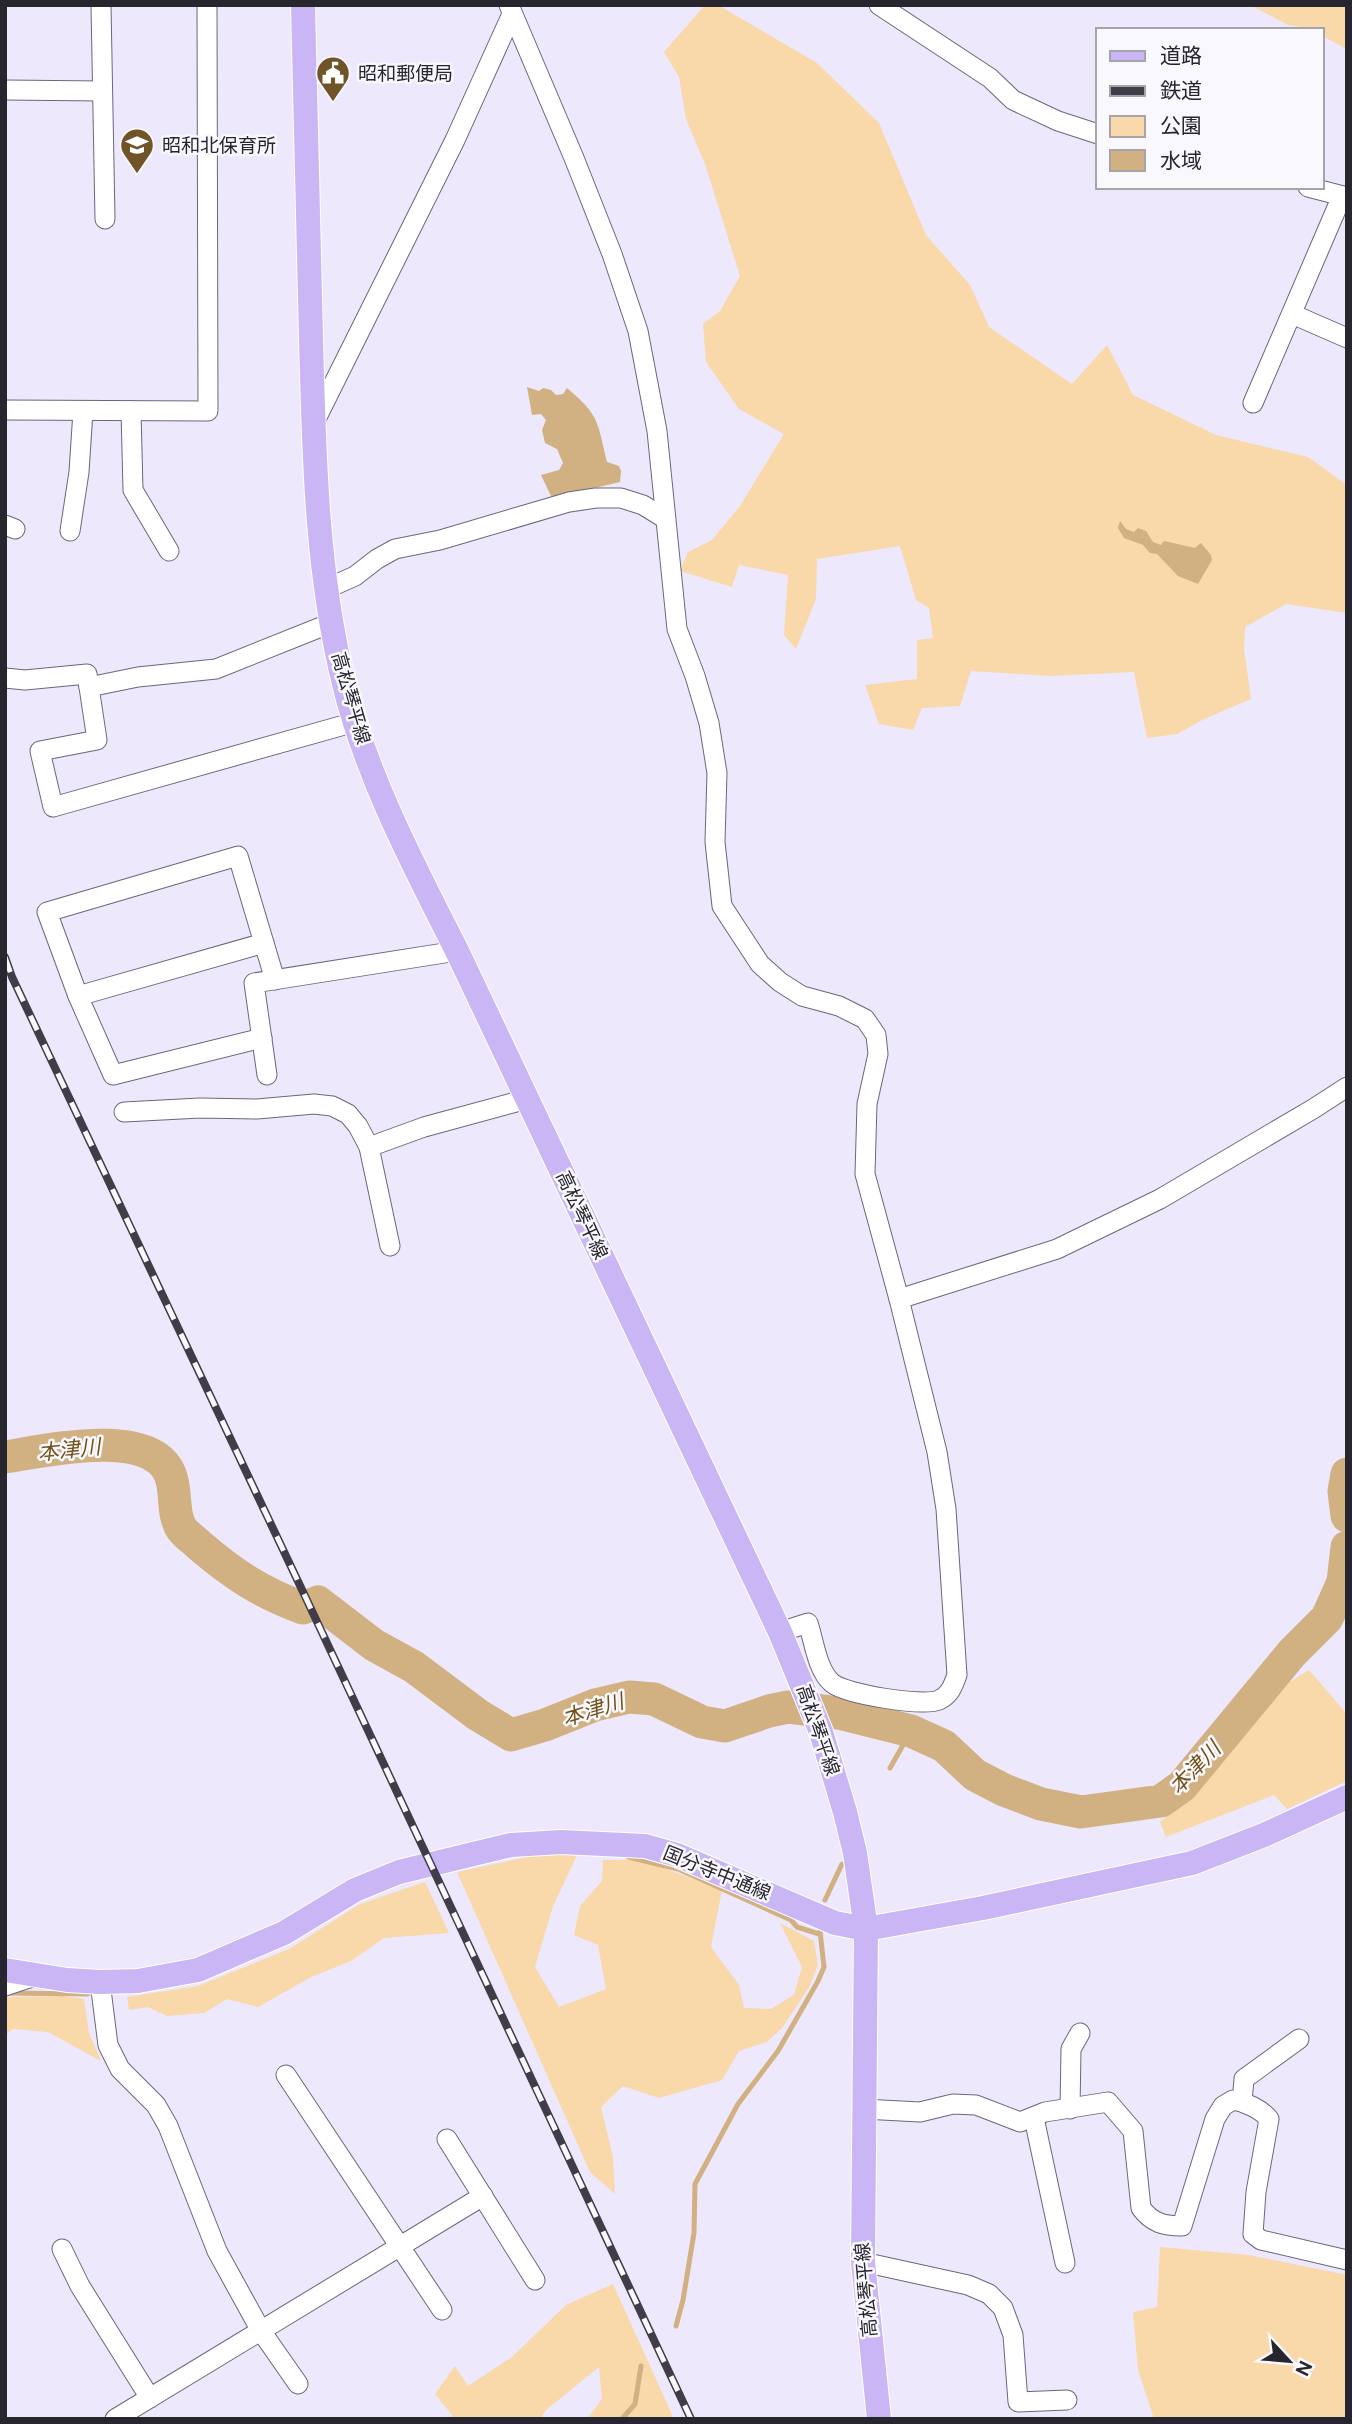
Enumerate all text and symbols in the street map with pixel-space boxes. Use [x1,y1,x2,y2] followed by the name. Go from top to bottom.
[1096,28,1324,189] legend
[1160,42,1202,70] text: 道路
[314,54,352,103] public building icon: 昭和郵便局
[358,61,453,86] place label: 昭和郵便局
[1160,77,1202,105] text: 鉄道
[1160,112,1202,140] text: 公園
[118,126,156,175] school or university icon: 昭和北保育所
[162,133,276,158] place label: 昭和北保育所
[1160,147,1202,175] text: 水域
[326,649,376,747] street label: 高松琴平線
[551,1167,613,1263] street label: 高松琴平線
[36,1433,104,1467] water label: 本津川
[791,1681,845,1779] street label: 高松琴平線
[559,1687,629,1733] water label: 本津川
[1163,1734,1228,1800] water label: 本津川
[659,1840,775,1906] street label: 国分寺中通線
[849,2242,883,2338] street label: 高松琴平線
[1254,2326,1324,2396] north arrow
[1290,2357,1318,2380] text: N

